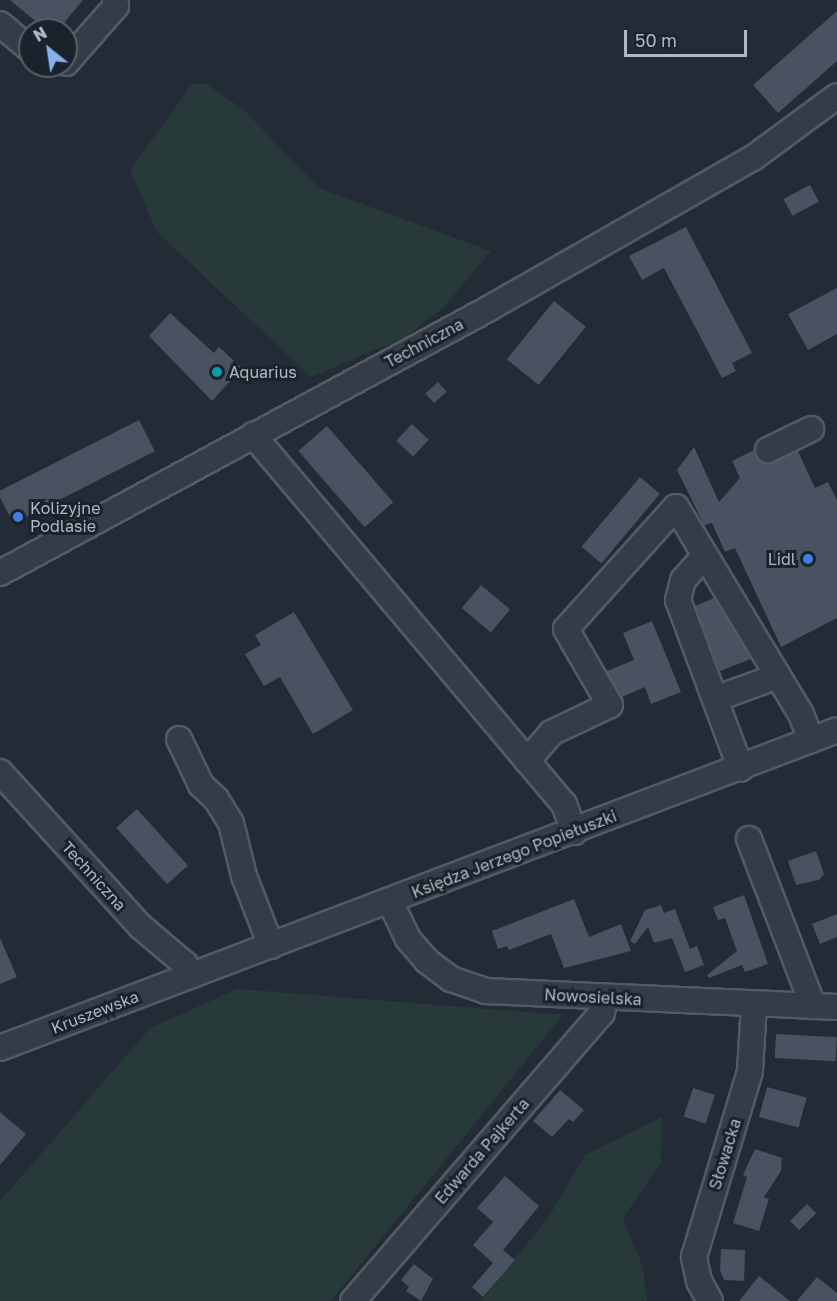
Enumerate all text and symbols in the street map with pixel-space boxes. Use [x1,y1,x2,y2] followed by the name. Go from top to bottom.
[18,18,78,78] north arrow
[627,18,750,56] scale bar
[30,22,50,46] text: N
[635,29,677,51] text: 50 m
[381,314,467,372] street label: Techniczna
[229,362,297,382] place label: Aquarius
[210,365,224,379] marker: Aquarius
[30,498,100,536] place label: Kolizyjne Podlasie
[11,510,25,524] marker: Kolizyjne Podlasie
[768,549,796,569] place label: Lidl
[801,552,815,566] marker: Lidl
[409,806,619,902] street label: Księdza Jerzego Popiełuszki
[58,838,130,914] street label: Techniczna
[544,985,642,1009] street label: Nowosielska
[49,987,141,1037] street label: Kruszewska
[431,1094,533,1208] street label: Edwarda Pajkerta
[705,1116,745,1192] street label: Słowacka

